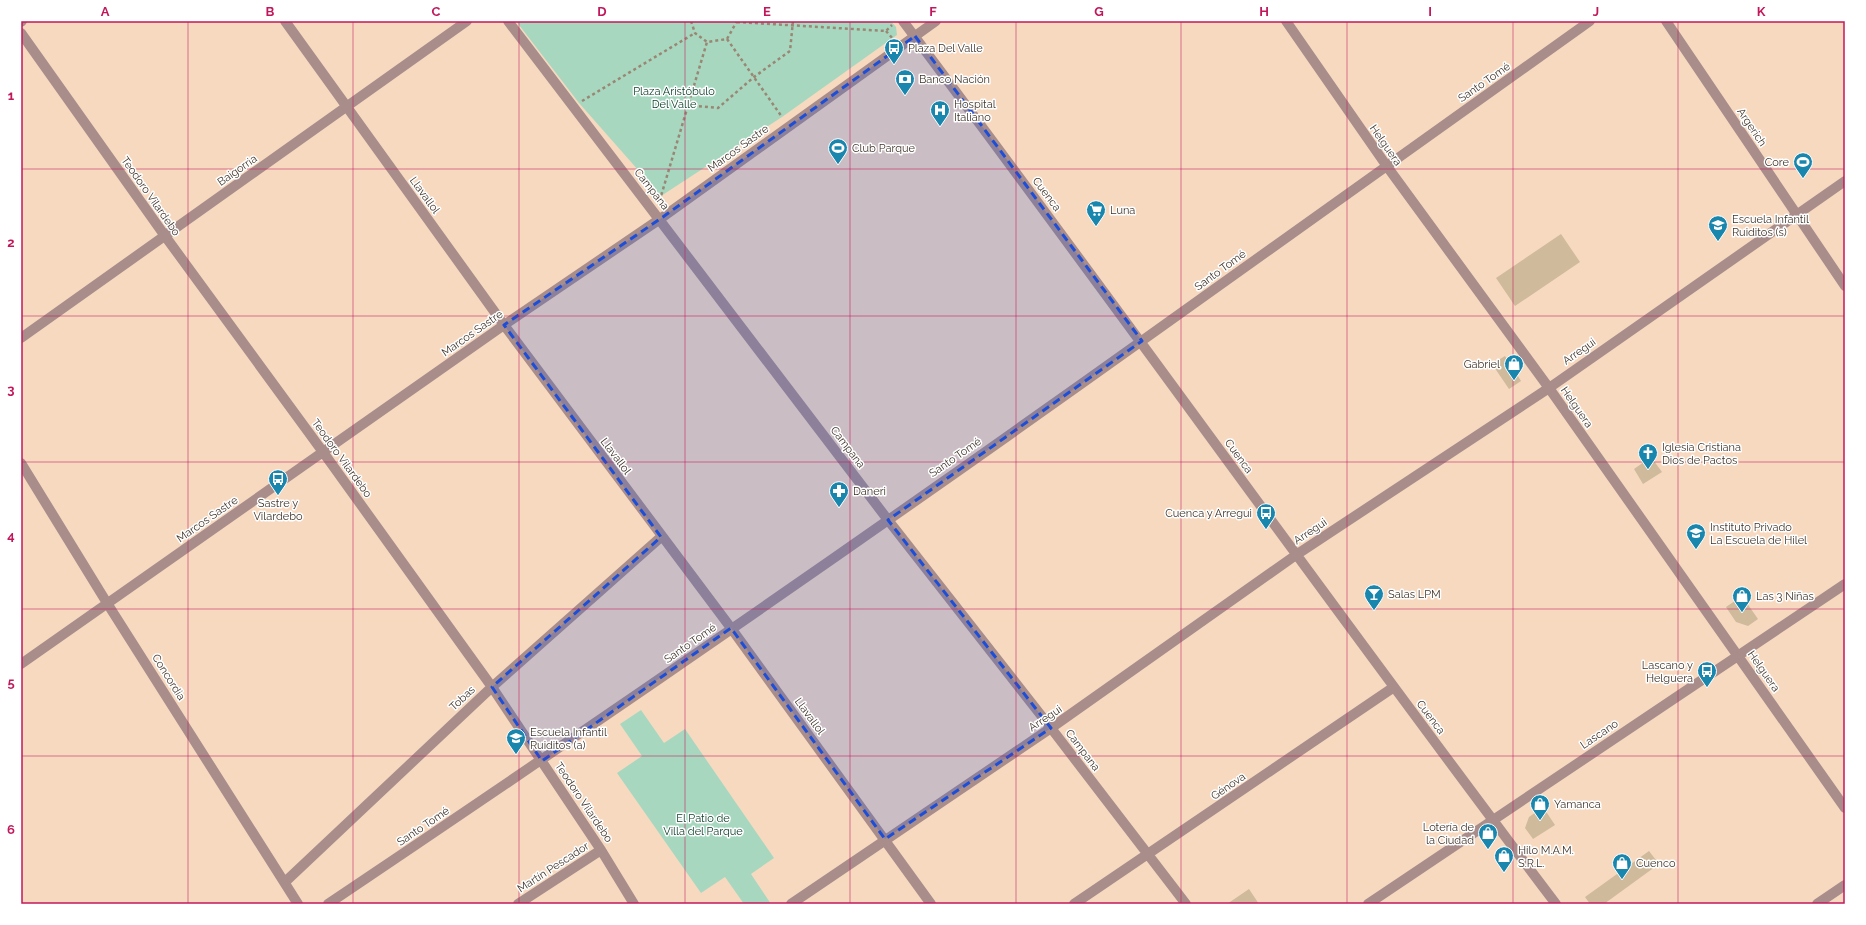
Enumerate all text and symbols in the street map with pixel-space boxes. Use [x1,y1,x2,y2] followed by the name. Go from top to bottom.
[101,4,110,19] text: A
[266,4,275,19] text: B
[432,4,441,19] text: C
[597,4,607,19] text: D
[763,4,771,19] text: E
[929,4,937,19] text: F
[1094,4,1104,19] text: G
[1259,4,1269,19] text: H
[1428,4,1432,19] text: I
[1593,4,1599,19] text: J
[1757,4,1766,19] text: K
[883,37,905,65] bus stop icon: Plaza Del Valle
[908,42,983,55] place label: Plaza Del Valle
[1456,60,1513,105] street label: Santo Tomé
[894,68,916,96] bank icon: Banco Nación
[919,73,990,86] place label: Banco Nación
[633,85,715,111] park label: Plaza Aristóbulo Del Valle
[8,88,15,103] text: 1
[954,98,996,124] place label: Hospital Italiano
[929,99,951,127] hospital icon: Hospital Italiano
[1734,106,1769,149] street label: Argerich
[705,122,772,175] street label: Marcos Sastre
[1367,122,1404,168] street label: Helguera
[827,137,849,165] sports icon: Club Parque
[852,142,915,155] place label: Club Parque
[1792,151,1814,179] sports icon: Core
[215,152,260,189] street label: Baigorria
[118,154,183,239] street label: Teodoro Vilardebo
[1765,156,1790,169] place label: Core
[631,166,672,213] street label: Campana
[407,174,442,216] street label: Llavallol
[1030,175,1064,214] street label: Cuenca
[1085,199,1107,227] supermarket icon: Luna
[1110,204,1135,217] place label: Luna
[1732,213,1809,239] place label: Escuela Infantil Ruiditos (s)
[1707,214,1729,242] school or university icon: Escuela Infantil Ruiditos (s)
[7,235,15,250] text: 2
[1192,247,1249,293] street label: Santo Tomé
[439,307,506,359] street label: Marcos Sastre
[1560,335,1598,367] street label: Arregui
[1503,353,1525,381] shop icon: Gabriel
[1464,358,1500,371] place label: Gabriel
[7,382,15,397] text: 3
[1558,384,1595,430] street label: Helguera
[309,417,375,500] street label: Teodoro Vilardebo
[828,424,867,471] street label: Campana
[598,435,634,477] street label: Llavallol
[927,435,984,480] street label: Santo Tomé
[1222,437,1255,476] street label: Cuenca
[1662,441,1741,467] place label: Iglesia Cristiana Dios de Pactos
[1637,442,1659,470] church icon: Iglesia Cristiana Dios de Pactos
[267,468,289,496] bus stop icon: Sastre y Vilardebo
[828,480,850,508] pharmacy icon: Daneri
[853,485,886,498] place label: Daneri
[174,493,241,545] street label: Marcos Sastre
[253,497,303,523] place label: Sastre y Vilardebo
[1255,502,1277,530] bus stop icon: Cuenca y Arregui
[1165,507,1252,520] place label: Cuenca y Arregui
[1291,516,1329,547] street label: Arregui
[1710,521,1807,547] place label: Instituto Privado La Escuela de Hilel
[1685,522,1707,550] school or university icon: Instituto Privado La Escuela de Hilel
[7,528,15,543] text: 4
[1363,583,1385,611] bar icon: Salas LPM
[1731,585,1753,613] shop icon: Las 3 Niñas
[1388,588,1441,601] place label: Salas LPM
[1756,590,1814,603] place label: Las 3 Niñas
[662,621,719,666] street label: Santo Tomé
[1745,648,1782,694] street label: Helguera
[149,652,188,703] street label: Concordia
[1642,659,1693,685] place label: Lascano y Helguera
[1696,660,1718,688] bus stop icon: Lascano y Helguera
[7,675,15,690] text: 5
[447,683,478,713] street label: Tobas
[792,695,827,737] street label: Llavallol
[1414,698,1448,737] street label: Cuenca
[1026,703,1064,734] street label: Arregui
[1578,717,1621,752] street label: Lascano
[530,726,607,752] place label: Escuela Infantil Ruiditos (a)
[505,727,527,755] school or university icon: Escuela Infantil Ruiditos (a)
[1063,727,1102,774] street label: Campana
[552,760,615,845] street label: Teodoro Vilardebo
[1209,770,1248,803] street label: Génova
[1529,793,1551,821] shop icon: Yamanca
[1554,798,1601,811] place label: Yamanca
[395,804,452,849] street label: Santo Tomé
[663,812,743,838] park label: El Patio de Villa del Parque
[1423,821,1475,847] place label: Lotería de la Ciudad
[7,822,15,837] text: 6
[1477,822,1499,850] shop icon: Lotería de la Ciudad
[515,839,592,895] street label: Martín Pescador
[1518,844,1574,870] place label: Hilo M.A.M. S.R.L.
[1493,845,1515,873] shop icon: Hilo M.A.M. S.R.L.
[1611,852,1633,880] shop icon: Cuenco
[1636,857,1676,870] place label: Cuenco

